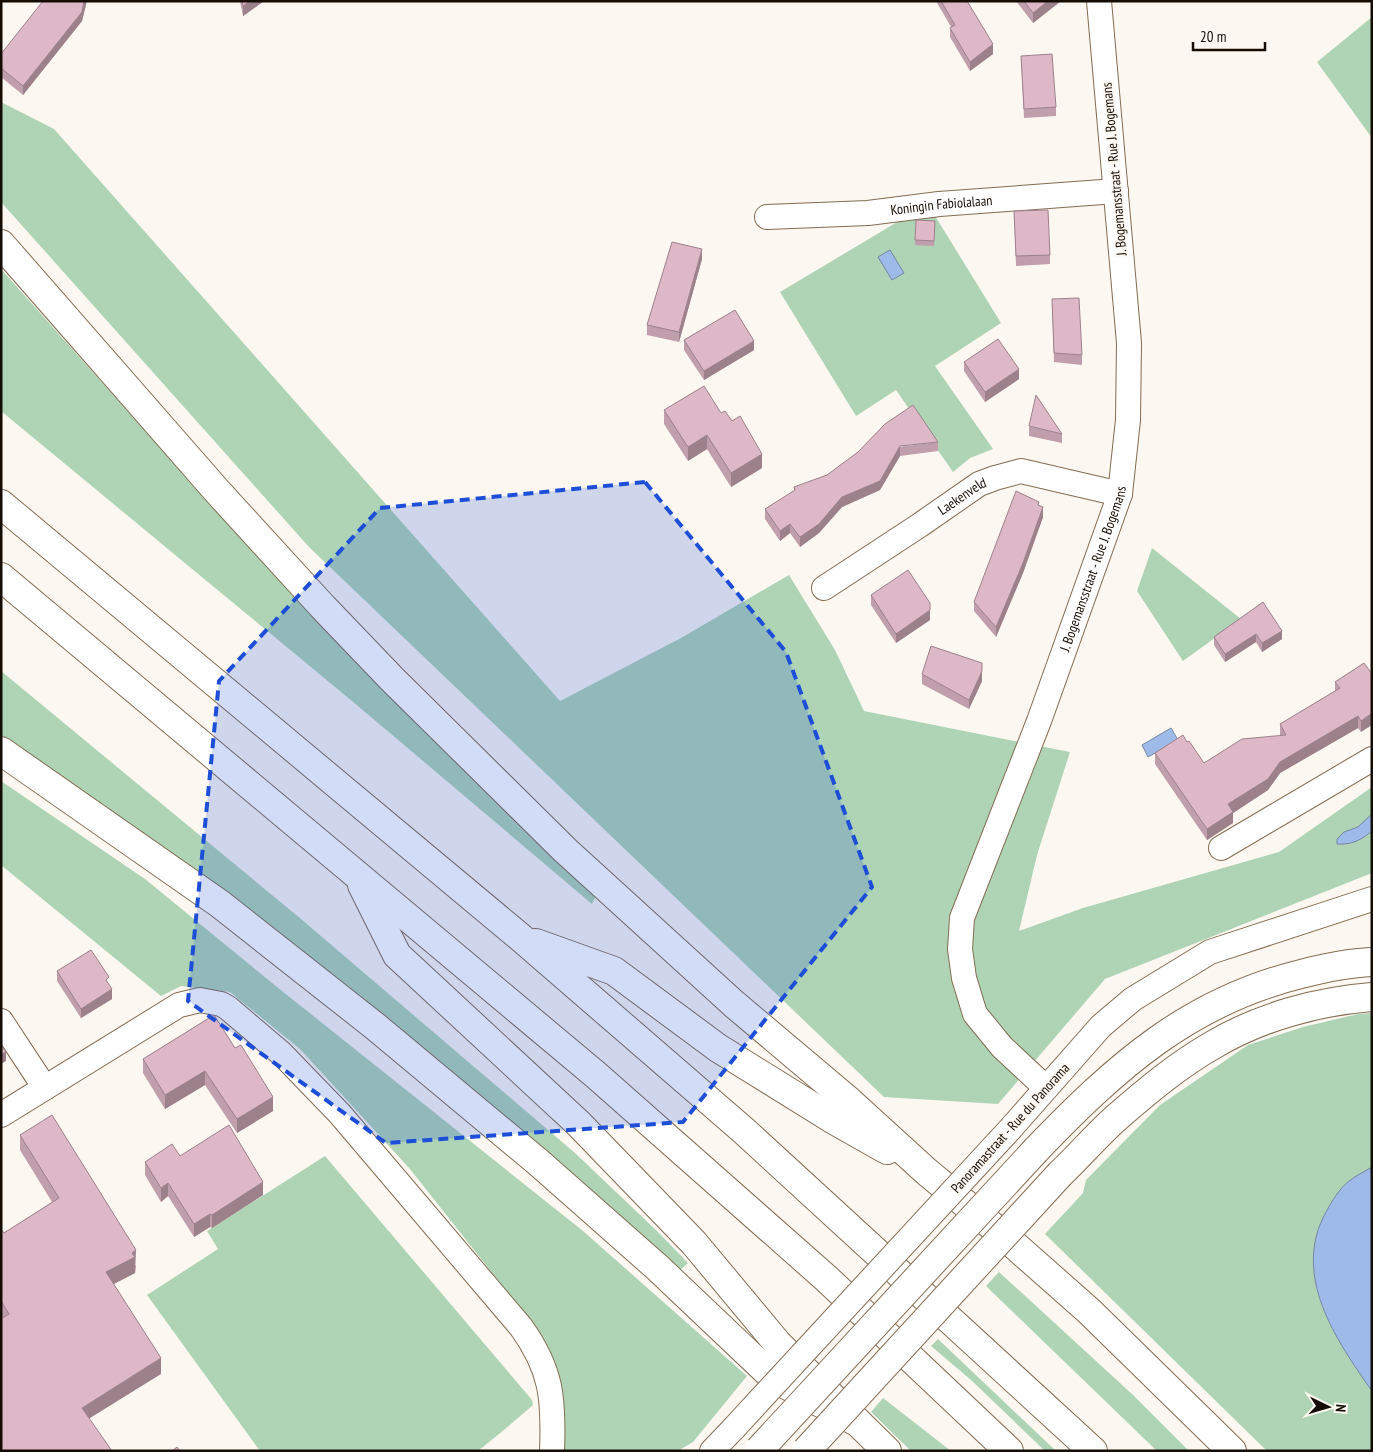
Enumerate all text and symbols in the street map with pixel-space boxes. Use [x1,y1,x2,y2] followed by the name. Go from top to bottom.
[1193,20,1266,52] scale bar
[1200,27,1226,46] text: 20 m
[1097,81,1131,257] street label: J. Bogemansstraat - Rue J. Bogemans
[890,191,993,219] street label: Koningin Fabiolalaan
[934,473,988,519] street label: Laekenveld
[1055,485,1130,655] street label: J. Bogemansstraat - Rue J. Bogemans
[947,1059,1073,1197] street label: Panoramastraat - Rue du Panorama
[1303,1382,1353,1432] north arrow
[1332,1404,1350,1413] text: N

